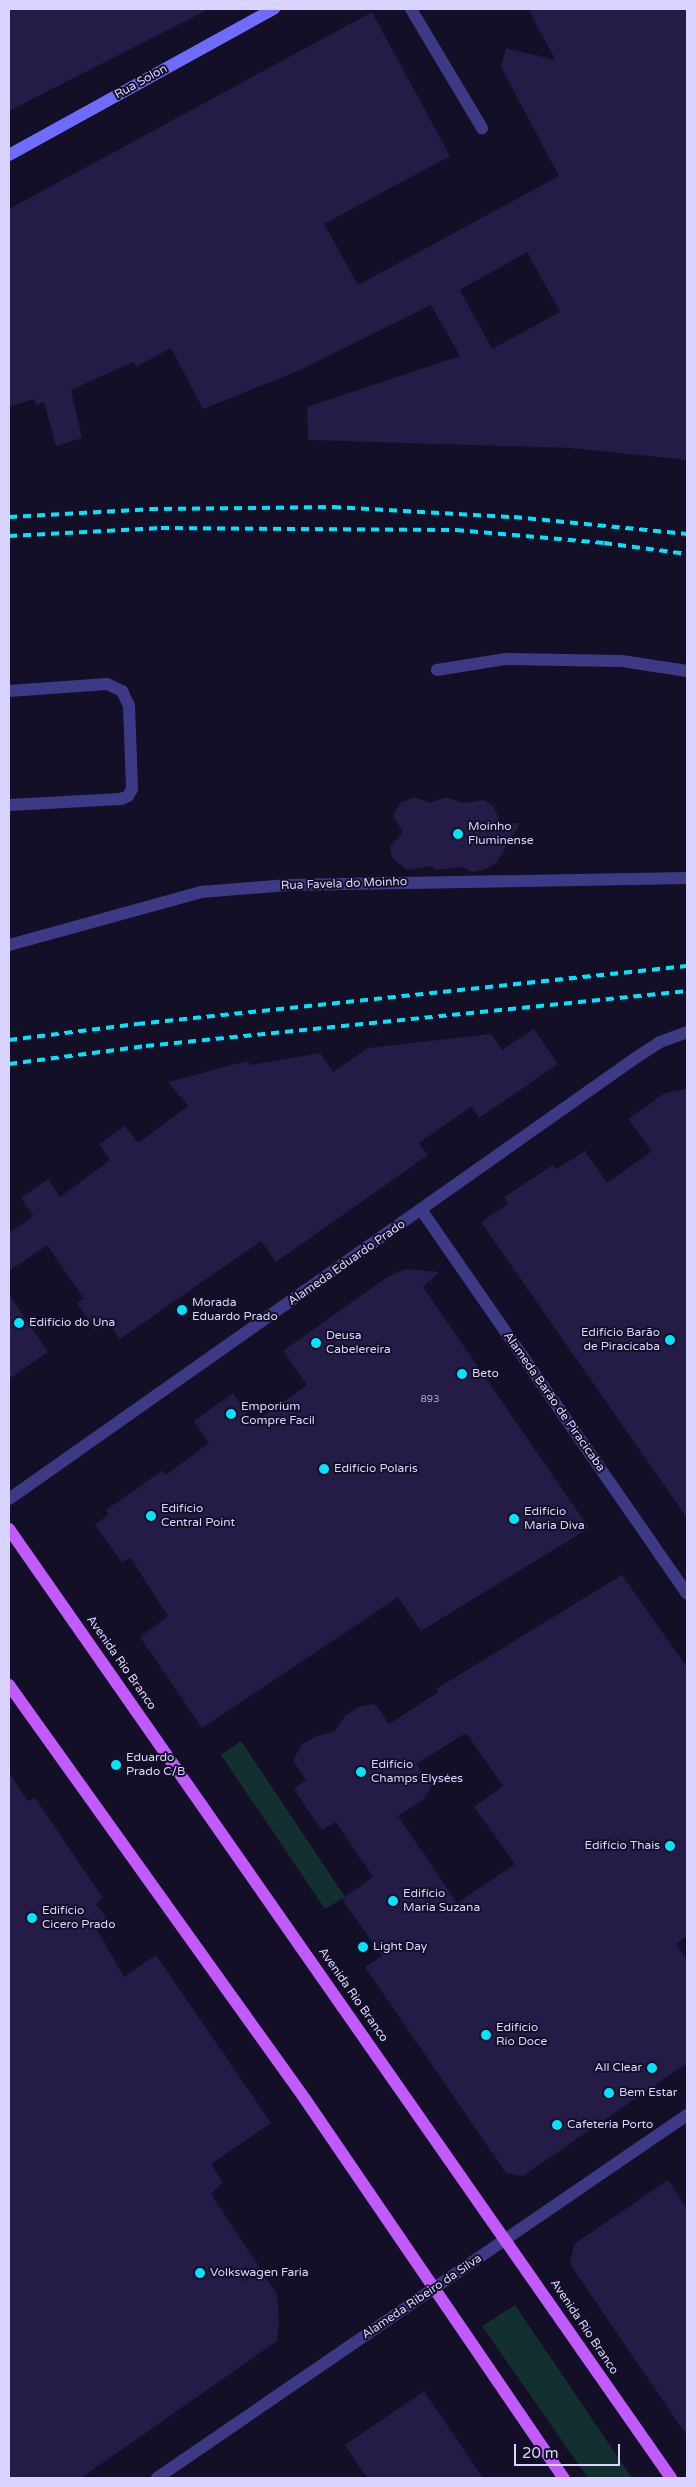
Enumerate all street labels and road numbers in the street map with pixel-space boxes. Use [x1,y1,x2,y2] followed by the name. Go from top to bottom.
[112,62,170,102] street label: Rua Solon
[281,875,407,893] street label: Rua Favela do Moinho
[286,1217,408,1309] street label: Alameda Eduardo Prado
[500,1329,608,1475] street label: Alameda Barão de Piracicaba
[83,1613,159,1713] street label: Avenida Rio Branco
[315,1945,391,2045] street label: Avenida Rio Branco
[359,2252,485,2342] street label: Alameda Ribeiro da Silva
[547,2277,621,2377] street label: Avenida Rio Branco

